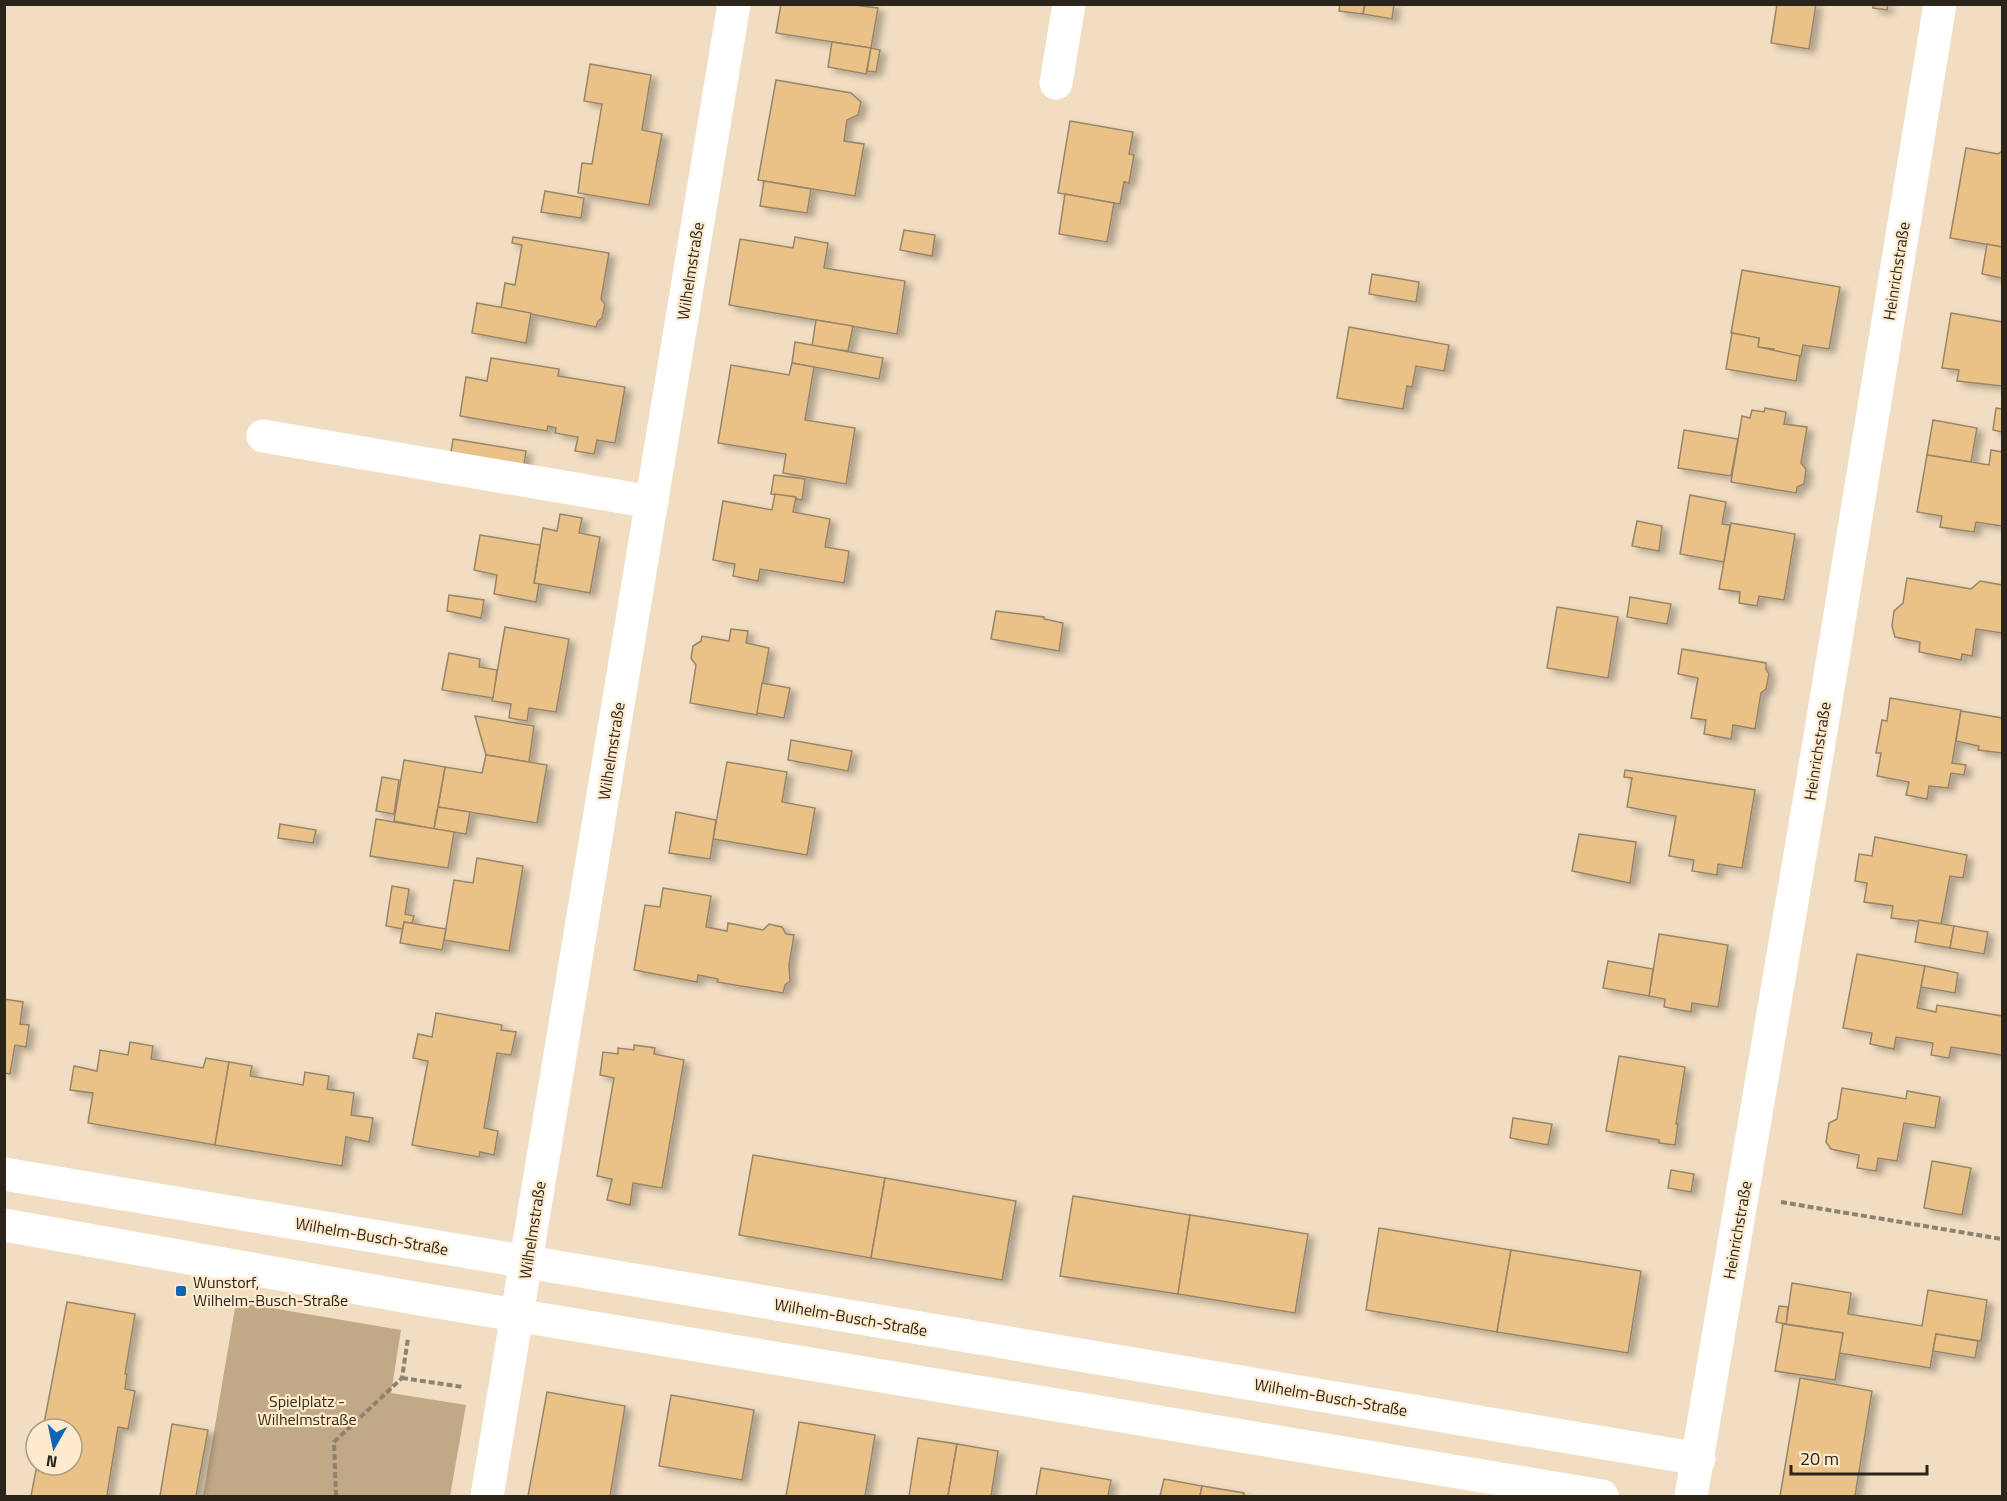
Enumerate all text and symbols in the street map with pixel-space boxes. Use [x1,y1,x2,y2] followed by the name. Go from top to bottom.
[670,220,710,322] street label: Wilhelmstraße
[1876,220,1916,322] street label: Heinrichstraße
[591,700,631,802] street label: Wilhelmstraße
[1797,700,1837,802] street label: Heinrichstraße
[512,1179,552,1281] street label: Wilhelmstraße
[1717,1179,1757,1281] street label: Heinrichstraße
[294,1211,450,1261] street label: Wilhelm-Busch-Straße
[193,1270,348,1312] place label: Wunstorf, Wilhelm-Busch-Straße
[174,1284,188,1298] marker: Wunstorf, Wilhelm-Busch-Straße
[773,1292,929,1342] street label: Wilhelm-Busch-Straße
[1253,1372,1409,1422] street label: Wilhelm-Busch-Straße
[258,1389,357,1431] park label: Spielplatz - Wilhelmstraße
[24,1417,84,1477] north arrow
[1791,1438,1928,1476] scale bar
[1800,1445,1839,1472] text: 20 m
[44,1449,59,1475] text: N

